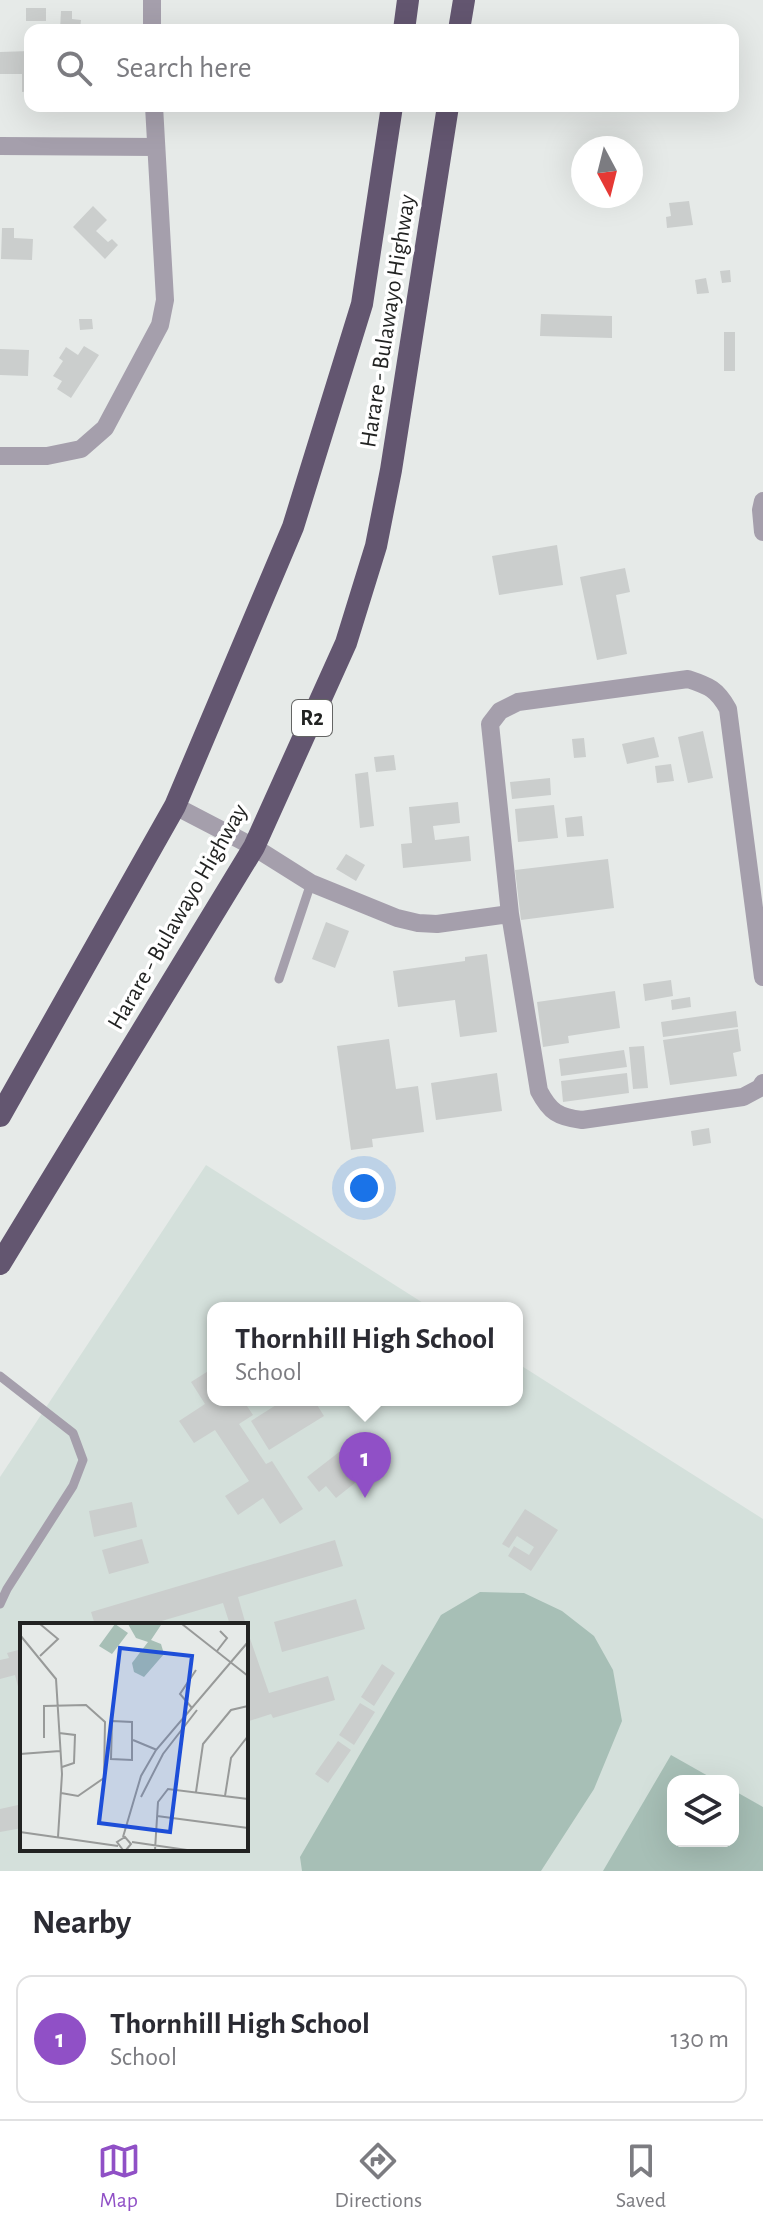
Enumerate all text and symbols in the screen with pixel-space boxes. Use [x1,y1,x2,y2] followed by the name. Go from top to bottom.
[24,24,739,112] search box
[52,46,96,90] icon: search
[116,53,252,83] text: Search here
[571,136,643,208] north arrow
[356,193,420,449] street label: Harare - Bulawayo Highway
[292,700,332,736] road number: R2
[104,800,252,1034] street label: Harare - Bulawayo Highway
[344,1168,384,1208] your location
[207,1302,523,1406] popup
[235,1324,495,1354] text: Thornhill High School
[235,1359,302,1385] text: School
[339,1432,391,1498] pin: 1
[20,1623,248,1851] inset map
[667,1775,739,1847] map controls
[667,1775,739,1847] button: layers
[32,1906,131,1940] text: Nearby
[110,2009,370,2039] text: Thornhill High School
[55,2026,65,2052] text: 1
[671,2026,729,2052] text: 130 m
[110,2044,177,2070] text: School
[97,2139,141,2213] tab: Map
[334,2139,422,2213] tab: Directions
[616,2139,666,2213] tab: Saved

